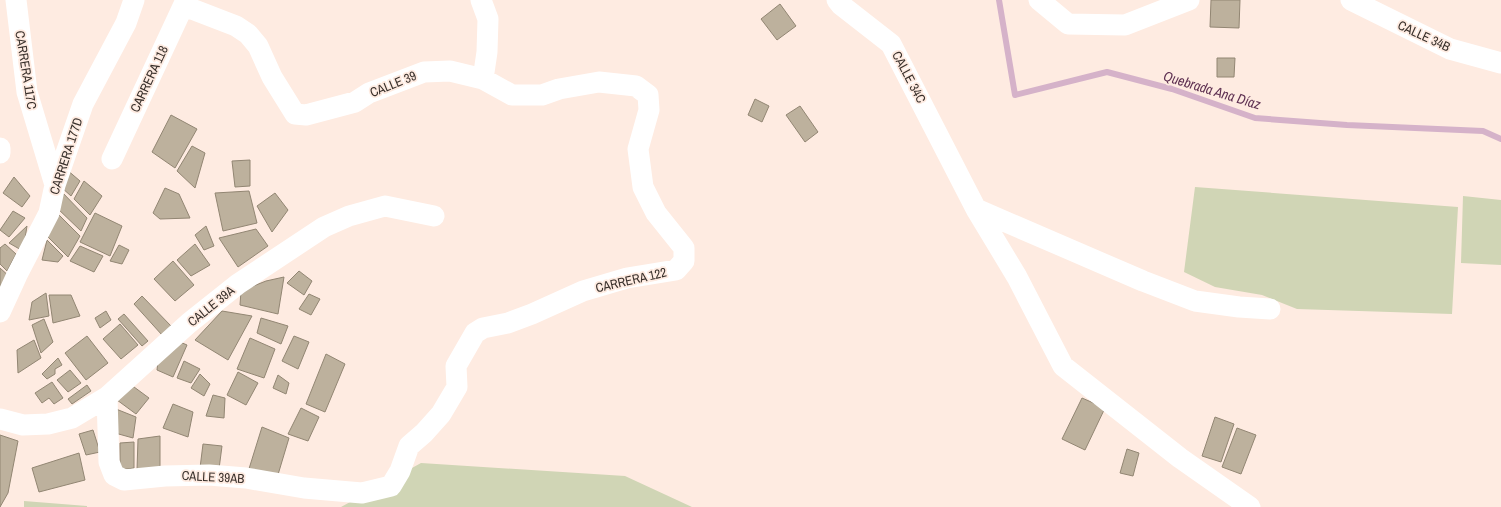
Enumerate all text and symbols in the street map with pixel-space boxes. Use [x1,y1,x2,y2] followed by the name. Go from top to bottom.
[1395,17,1453,55] street label: CALLE 34B
[11,30,41,111] street label: CARRERA 117C
[126,43,172,115] street label: CARRERA 118
[888,48,930,106] street label: CALLE 34C
[367,67,419,101] street label: CALLE 39
[1161,67,1263,113] water label: Quebrada Ana Díaz
[46,115,87,197] street label: CARRERA 177D
[594,264,668,296] street label: CARRERA 122
[184,281,239,330] street label: CALLE 39A
[181,467,245,487] street label: CALLE 39AB

